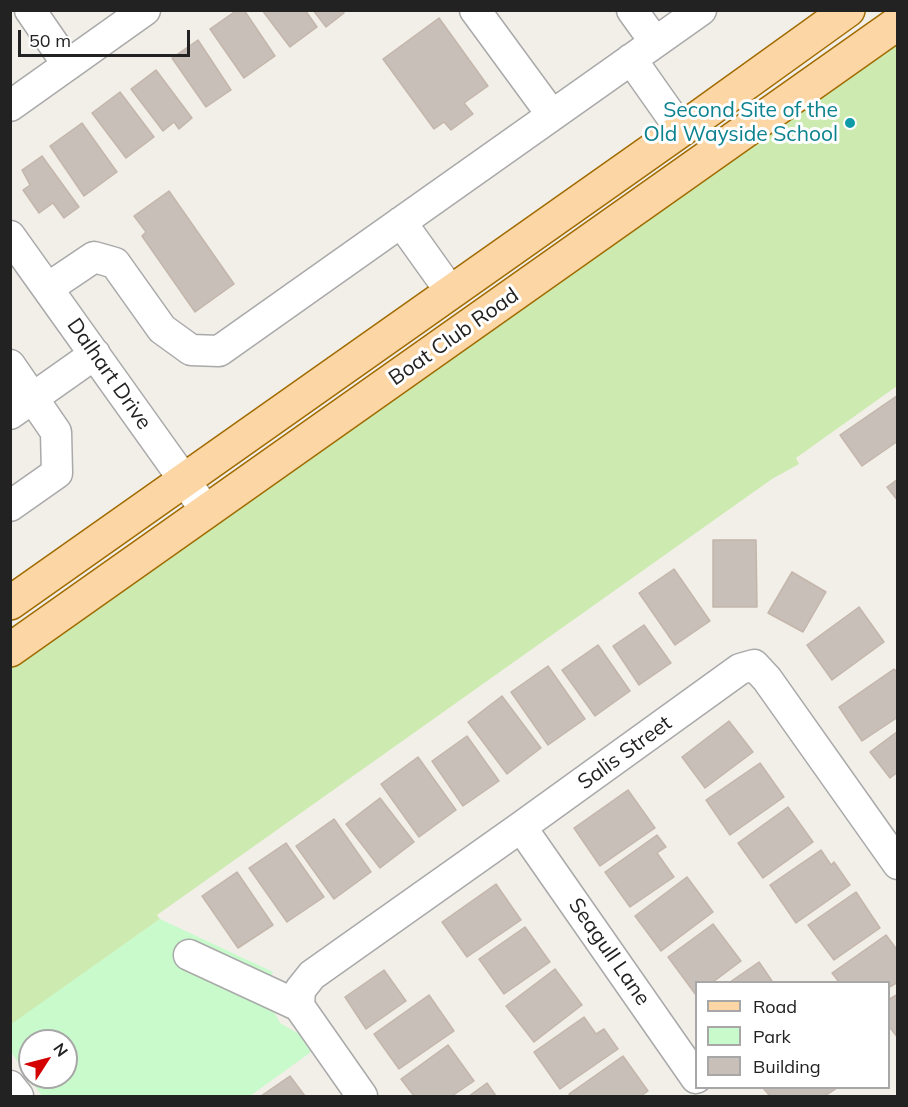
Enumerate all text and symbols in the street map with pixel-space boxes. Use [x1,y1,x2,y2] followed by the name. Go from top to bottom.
[21,18,194,56] scale bar
[29,29,71,52] text: 50 m
[643,98,838,148] place label: Second Site of the Old Wayside School
[843,116,857,130] marker: Second Site of the Old Wayside School
[384,283,524,391] street label: Boat Club Road
[61,314,157,434] street label: Dalhart Drive
[573,711,677,795] street label: Salis Street
[563,894,655,1010] street label: Seagull Lane
[695,981,890,1089] legend
[753,995,797,1018] text: Road
[753,1025,791,1048] text: Park
[18,1029,78,1089] north arrow
[49,1039,73,1060] text: N
[753,1055,821,1078] text: Building

